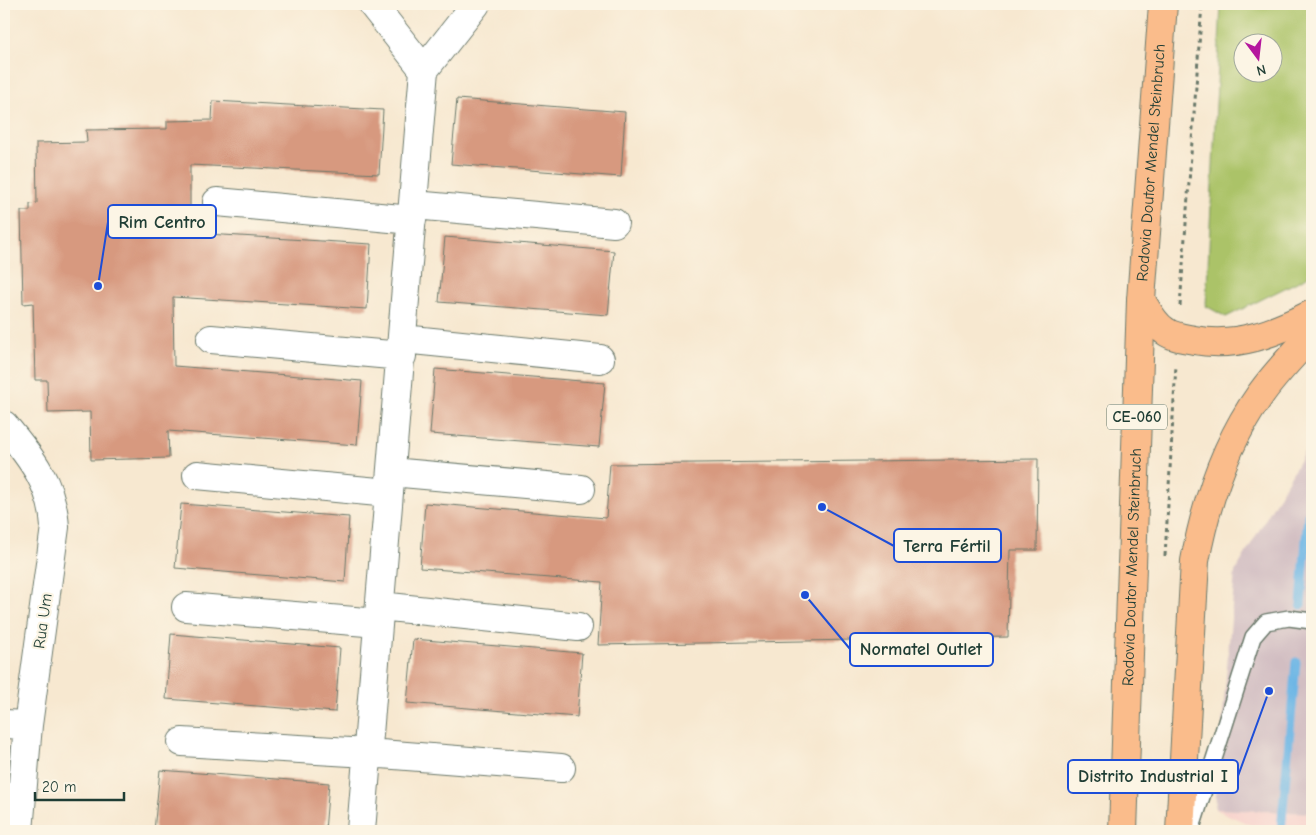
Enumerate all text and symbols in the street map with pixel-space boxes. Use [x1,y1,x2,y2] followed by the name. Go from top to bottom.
[1234,32,1284,82] north arrow
[1133,43,1169,282] street label: Rodovia Doutor Mendel Steinbruch
[1255,61,1268,79] text: N
[108,205,216,238] callout: Rim Centro
[118,212,206,233] text: Rim Centro
[1107,404,1167,430] road number: CE-060
[1119,448,1145,687] street label: Rodovia Doutor Mendel Steinbruch
[894,529,1001,562] callout: Terra Fértil
[903,536,991,557] text: Terra Fértil
[30,592,56,650] street label: Rua Um
[850,633,993,666] callout: Normatel Outlet
[860,639,983,660] text: Normatel Outlet
[1068,760,1238,793] callout: Distrito Industrial I
[1078,766,1228,787] text: Distrito Industrial I
[35,770,124,802] scale bar
[42,778,76,796] text: 20 m

